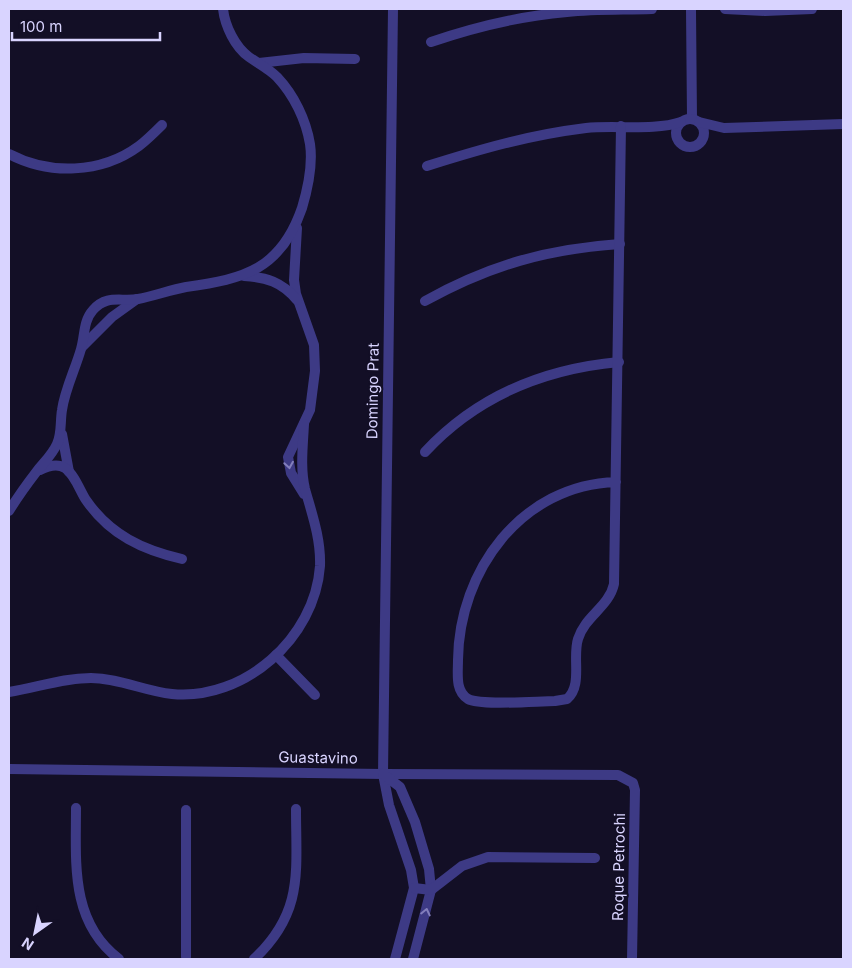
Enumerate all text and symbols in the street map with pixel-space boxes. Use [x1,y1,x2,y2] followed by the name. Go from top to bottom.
[12,10,160,42] scale bar
[20,17,62,36] text: 100 m
[362,343,383,439] street label: Domingo Prat
[284,460,294,469] one-way arrow
[278,747,358,768] street label: Guastavino
[608,813,629,921] street label: Roque Petrochi
[10,908,60,958] north arrow
[420,908,431,917] one-way arrow
[19,934,37,954] text: N

